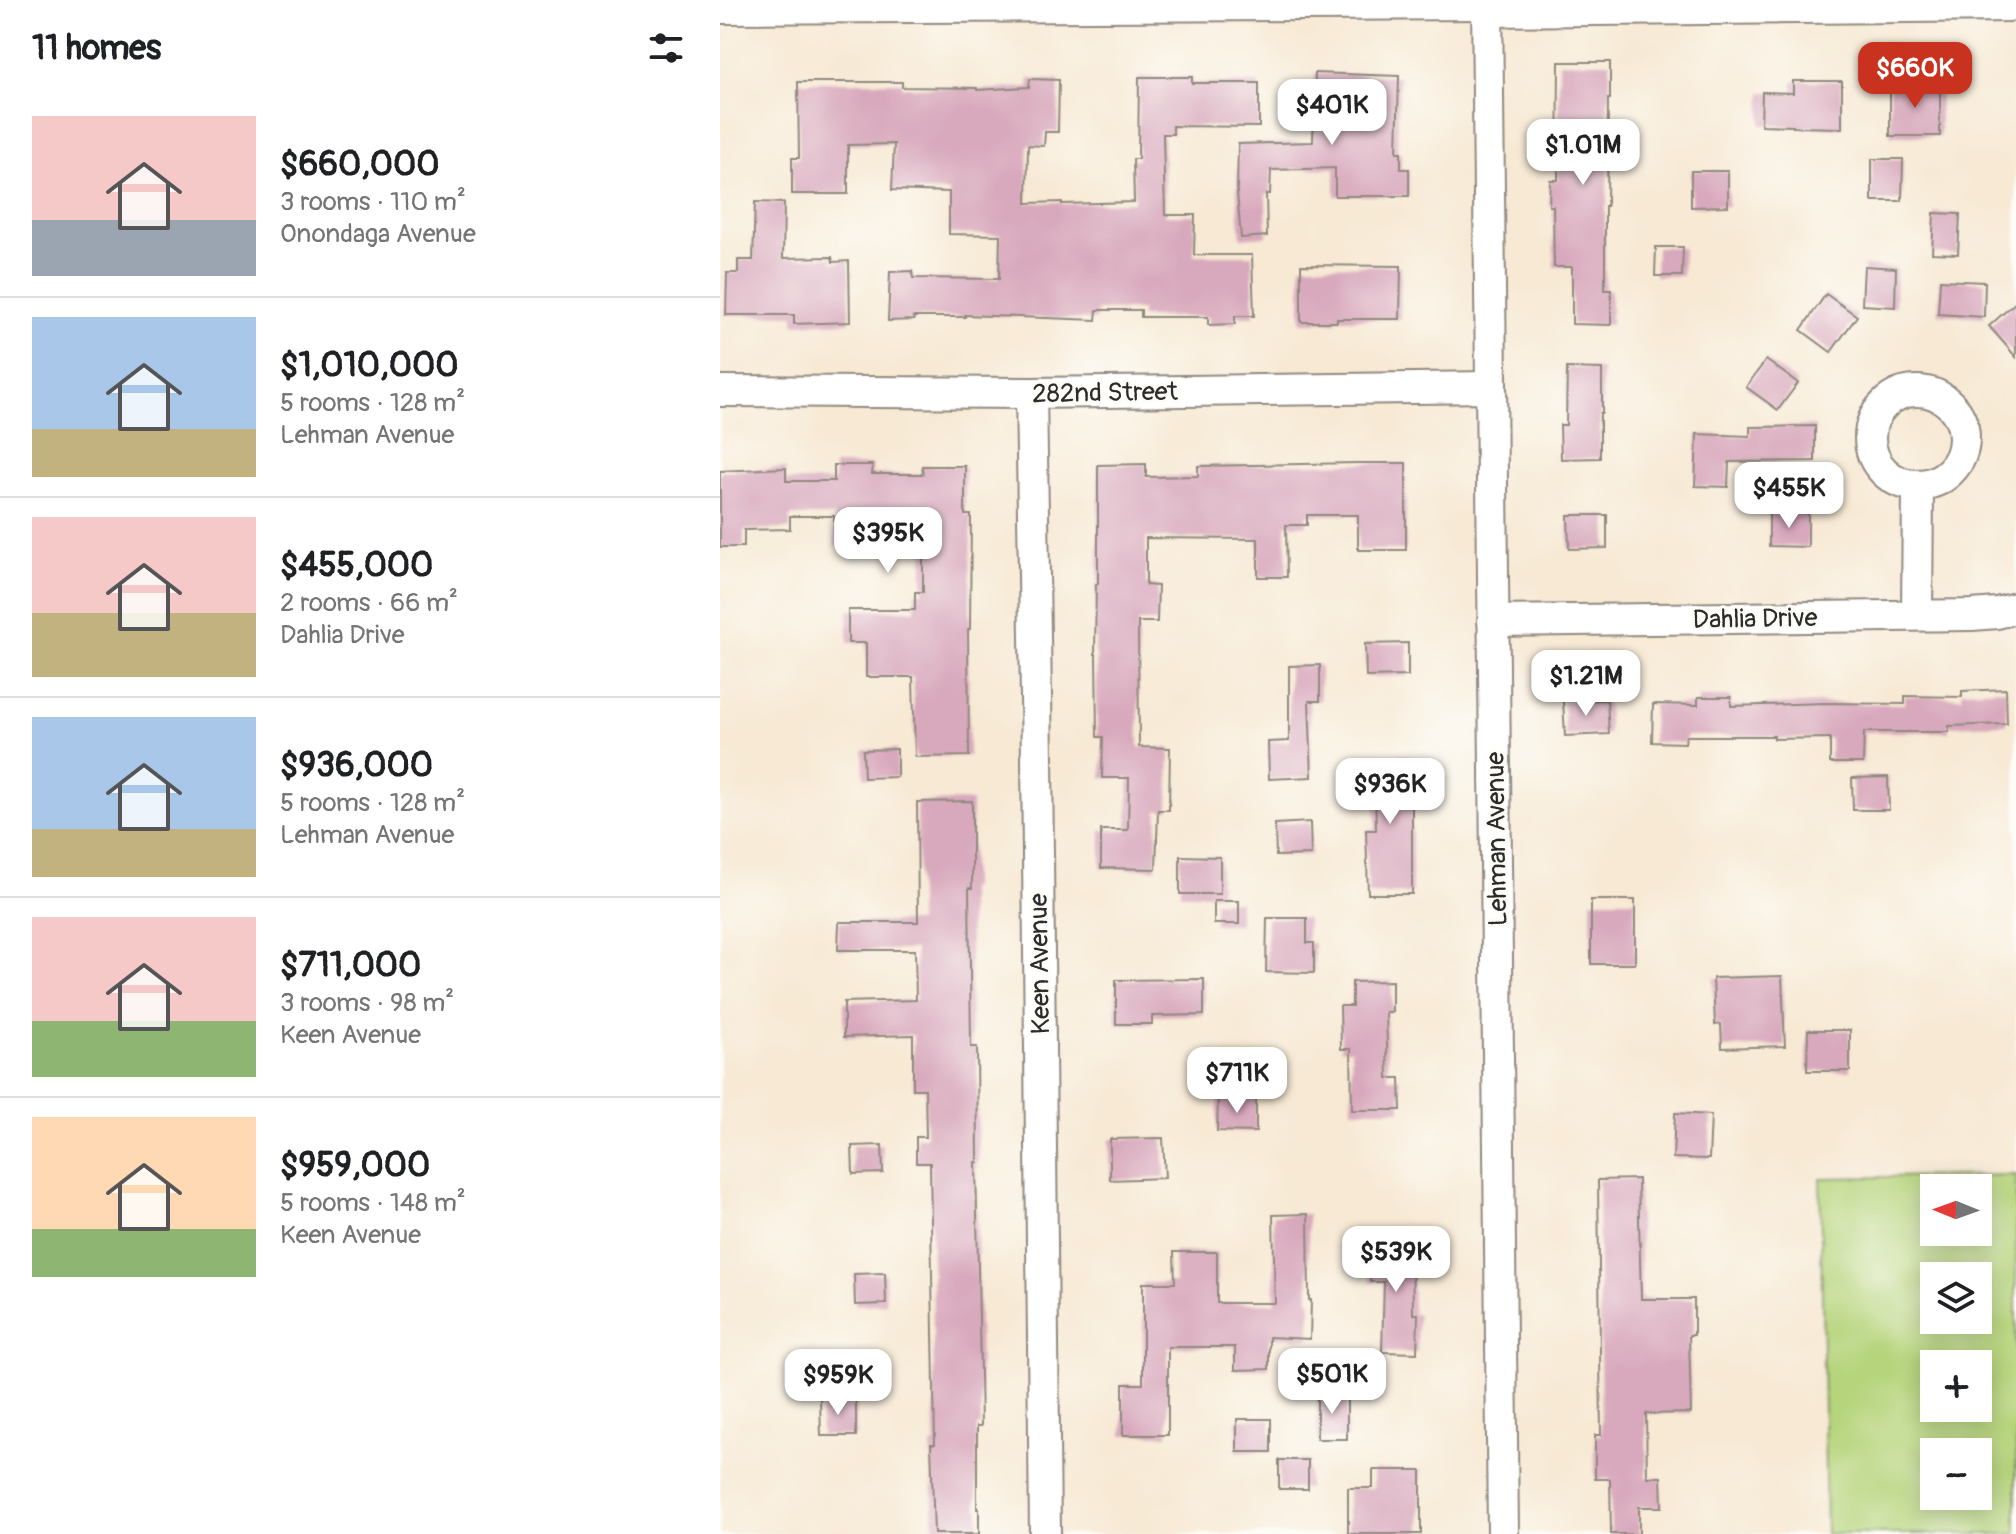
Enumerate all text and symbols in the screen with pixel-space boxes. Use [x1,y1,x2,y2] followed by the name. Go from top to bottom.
[644,26,688,70] icon: filters
[32,27,161,70] text: 11 homes
[1859,42,1971,110] pin: $660K
[1876,52,1954,84] text: $660K
[1276,79,1388,147] pin: $401K
[1296,89,1368,121] text: $401K
[1518,119,1648,187] pin: $1.01M
[1545,129,1621,161] text: $1.01M
[280,143,440,186] text: $660,000
[96,148,192,244] icon: home
[280,186,466,218] text: 3 rooms · 110 m²
[280,218,476,250] text: Onondaga Avenue
[280,344,458,387] text: $1,010,000
[96,349,192,445] icon: home
[1032,376,1179,410] street label: 282nd Street
[280,387,465,419] text: 5 rooms · 128 m²
[280,419,454,451] text: Lehman Avenue
[1733,462,1845,530] pin: $455K
[1752,472,1826,504] text: $455K
[832,507,944,575] pin: $395K
[852,517,924,549] text: $395K
[280,544,433,587] text: $455,000
[96,549,192,645] icon: home
[280,587,458,619] text: 2 rooms · 66 m²
[1692,602,1818,636] street label: Dahlia Drive
[280,619,405,651] text: Dahlia Drive
[1521,650,1651,718] pin: $1.21M
[1549,660,1623,692] text: $1.21M
[280,744,433,787] text: $936,000
[96,749,192,845] icon: home
[1479,751,1515,926] street label: Lehman Avenue
[1334,758,1446,826] pin: $936K
[1354,768,1426,800] text: $936K
[280,787,465,819] text: 5 rooms · 128 m²
[280,819,454,851] text: Lehman Avenue
[1023,893,1057,1035] street label: Keen Avenue
[280,944,421,987] text: $711,000
[96,949,192,1045] icon: home
[280,987,454,1019] text: 3 rooms · 98 m²
[280,1019,421,1051] text: Keen Avenue
[1181,1047,1293,1115] pin: $711K
[1205,1057,1269,1089] text: $711K
[280,1144,430,1187] text: $959,000
[96,1149,192,1245] icon: home
[1920,1174,1992,1246] north arrow
[1920,1174,1992,1510] map controls
[280,1187,466,1219] text: 5 rooms · 148 m²
[280,1219,421,1251] text: Keen Avenue
[1340,1226,1452,1294] pin: $539K
[1360,1236,1432,1268] text: $539K
[1920,1262,1992,1334] button: layers
[1276,1348,1388,1416] pin: $501K
[782,1349,894,1417] pin: $959K
[1920,1350,1992,1422] button: +
[1296,1358,1368,1390] text: $501K
[803,1359,873,1391] text: $959K
[1920,1438,1992,1510] button: −

